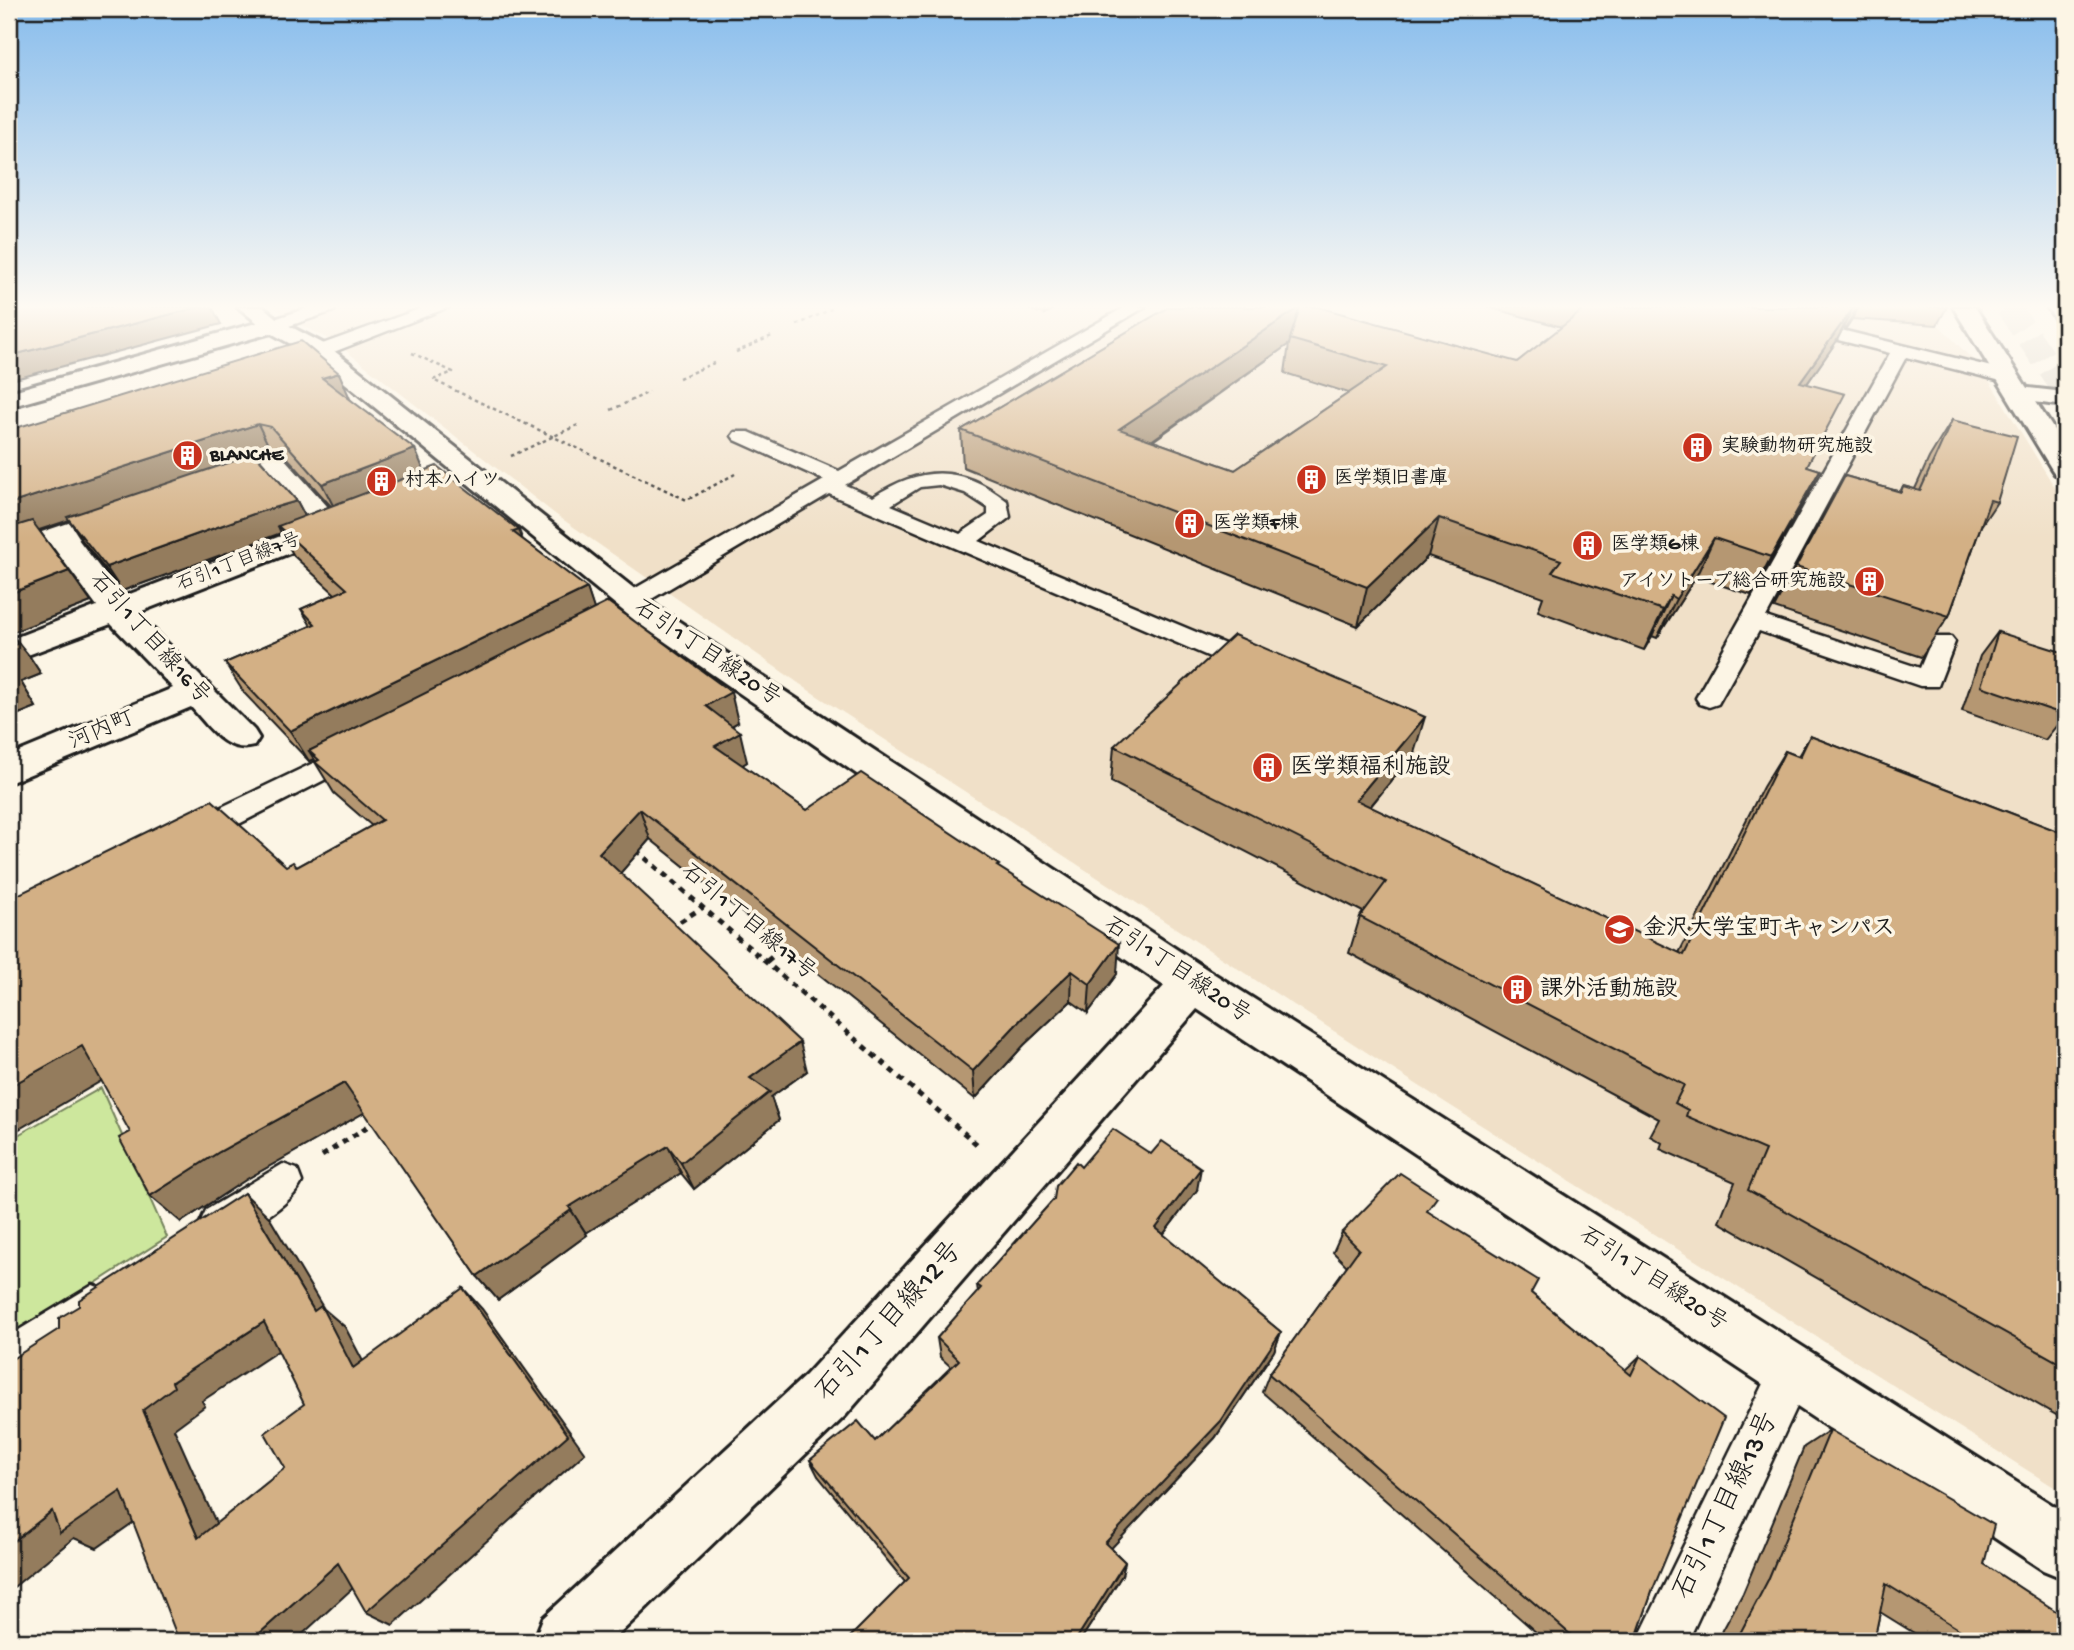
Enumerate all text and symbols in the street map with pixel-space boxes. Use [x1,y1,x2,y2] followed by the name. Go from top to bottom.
[1681,430,1715,464] building icon: 実験動物研究施設
[1721,435,1873,459] place label: 実験動物研究施設
[170,439,204,473] building icon: BLANCHE
[209,445,284,468] place label: BLANCHE
[1294,462,1328,496] building icon: 医学類旧書庫
[365,464,399,498] building icon: 村本ハイツ
[1334,467,1448,491] place label: 医学類旧書庫
[405,469,500,493] place label: 村本ハイツ
[1173,507,1207,541] building icon: 医学類F棟
[1213,512,1299,536] place label: 医学類F棟
[173,528,305,597] street label: 石引1丁目線7号
[1571,528,1605,562] building icon: 医学類G棟
[1611,533,1699,557] place label: 医学類G棟
[1852,565,1886,599] building icon: アイソトープ総合研究施設
[83,567,216,711] street label: 石引1丁目線16号
[1620,570,1846,594] place label: アイソトープ総合研究施設
[628,594,786,713] street label: 石引1丁目線20号
[65,704,139,757] street label: 河内町
[1250,751,1284,785] building icon: 医学類福利施設
[1290,754,1451,782] place label: 医学類福利施設
[675,858,822,988] street label: 石引1丁目線17号
[1098,911,1256,1030] street label: 石引1丁目線20号
[1603,912,1637,946] school or university icon: 金沢大学宝町キャンパス
[1643,915,1895,943] place label: 金沢大学宝町キャンパス
[1500,973,1534,1007] building icon: 課外活動施設
[1540,976,1678,1004] place label: 課外活動施設
[1574,1221,1733,1338] street label: 石引1丁目線20号
[809,1234,971,1409] street label: 石引1丁目線12号
[1666,1406,1787,1605] street label: 石引1丁目線13号

